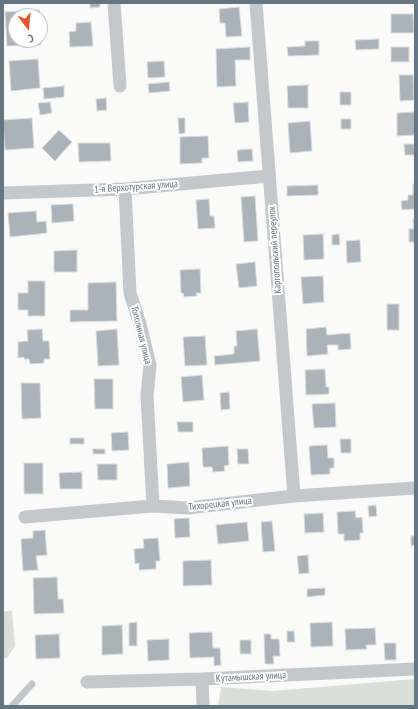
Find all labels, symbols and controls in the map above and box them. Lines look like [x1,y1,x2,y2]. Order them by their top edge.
north arrow [8,8,48,48]
text: С [27,31,35,46]
street label: 1-я Верхотурская улица [94,178,178,196]
street label: Каргопольский переулок [266,206,284,294]
street label: Тополиная улица [128,305,154,365]
street label: Тихорецкая улица [188,495,252,513]
street label: Кутамышская улица [216,669,286,685]

